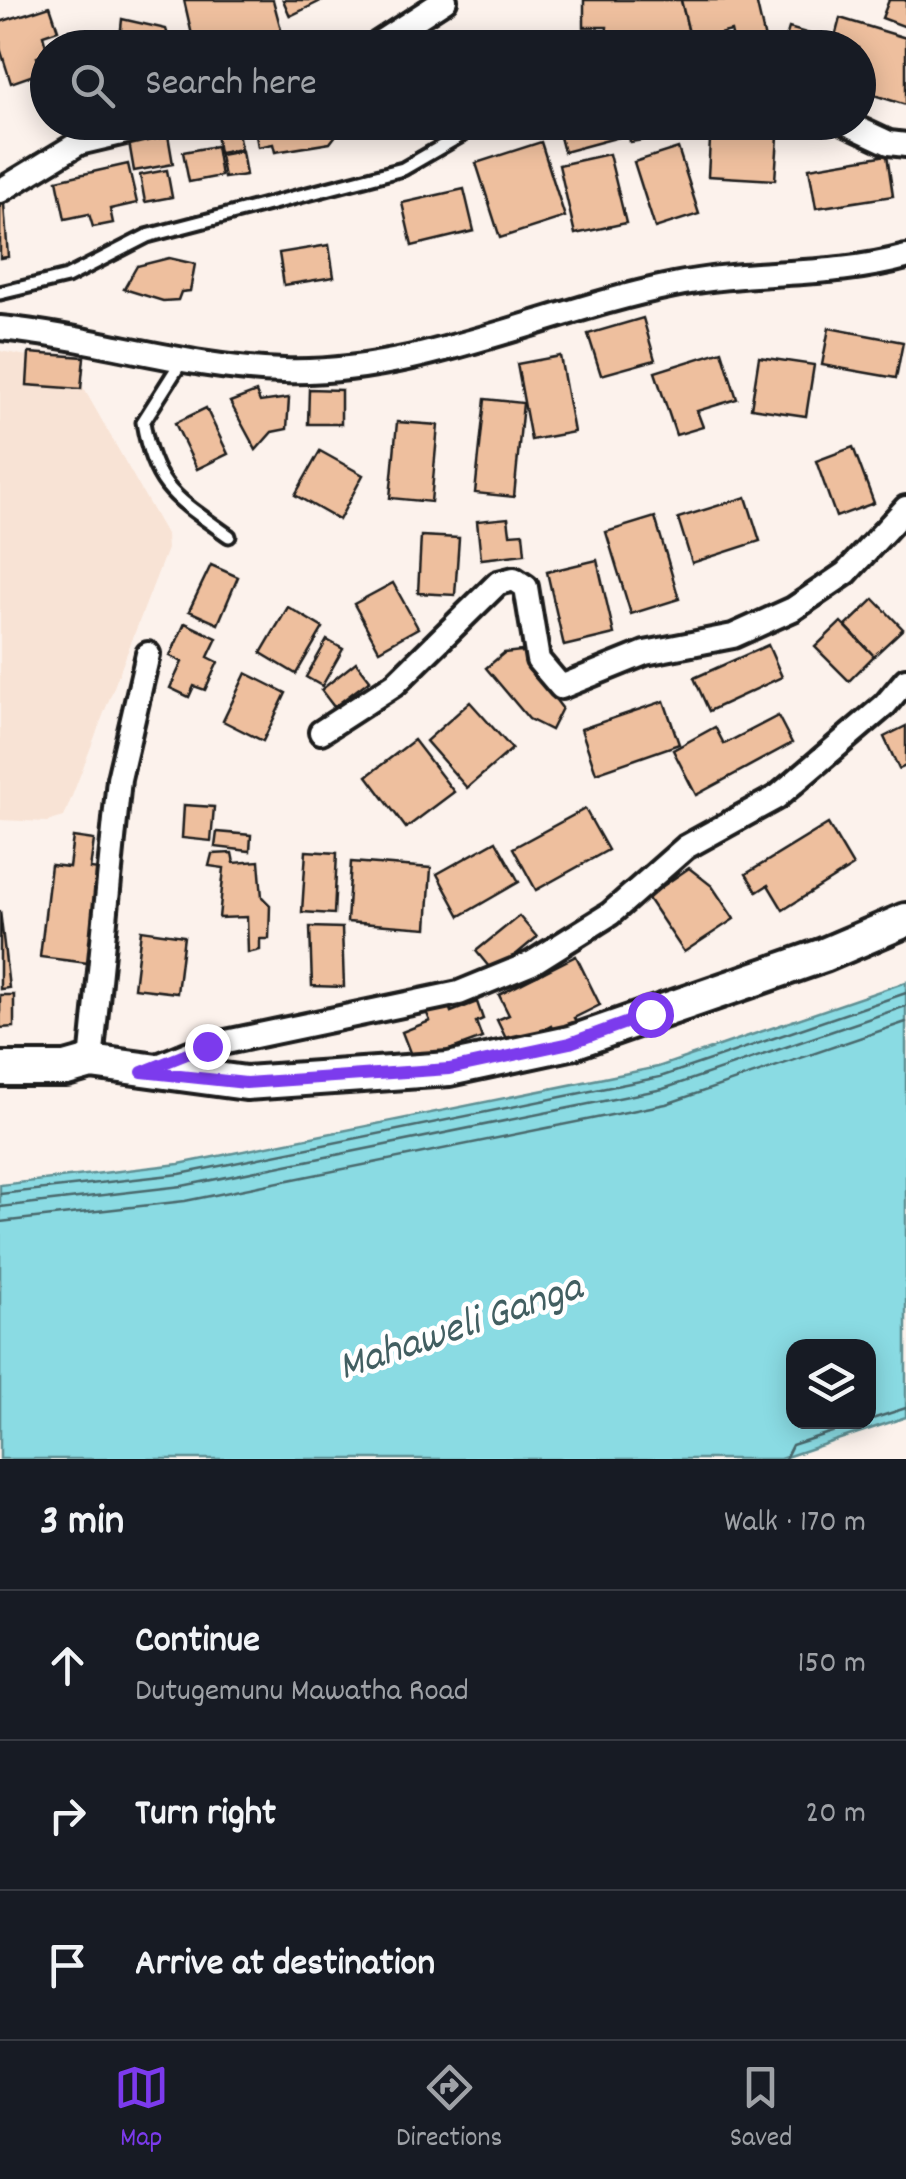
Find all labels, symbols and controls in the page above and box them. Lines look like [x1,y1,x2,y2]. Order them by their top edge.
search box [30,30,876,140]
icon: search [65,58,120,113]
text: Search here [145,58,317,113]
route start [628,992,674,1038]
route end [185,1024,231,1070]
water label: Mahaweli Ganga [331,1259,593,1400]
map controls [786,1339,876,1429]
button: layers [786,1339,876,1429]
text: 3 min [40,1494,124,1554]
text: Walk · 170 m [724,1501,866,1547]
text: Continue [135,1615,260,1670]
icon: ahead [40,1638,95,1693]
text: 150 m [797,1642,866,1688]
text: Dutugemunu Mawatha Road [135,1670,469,1716]
icon: right [40,1788,95,1843]
text: Turn right [135,1788,276,1843]
text: 20 m [805,1792,866,1838]
icon: arrive [40,1938,95,1993]
text: Arrive at destination [135,1938,435,1993]
tab: Map [114,2060,169,2160]
tab: Directions [396,2060,502,2160]
tab: Saved [730,2060,792,2160]

